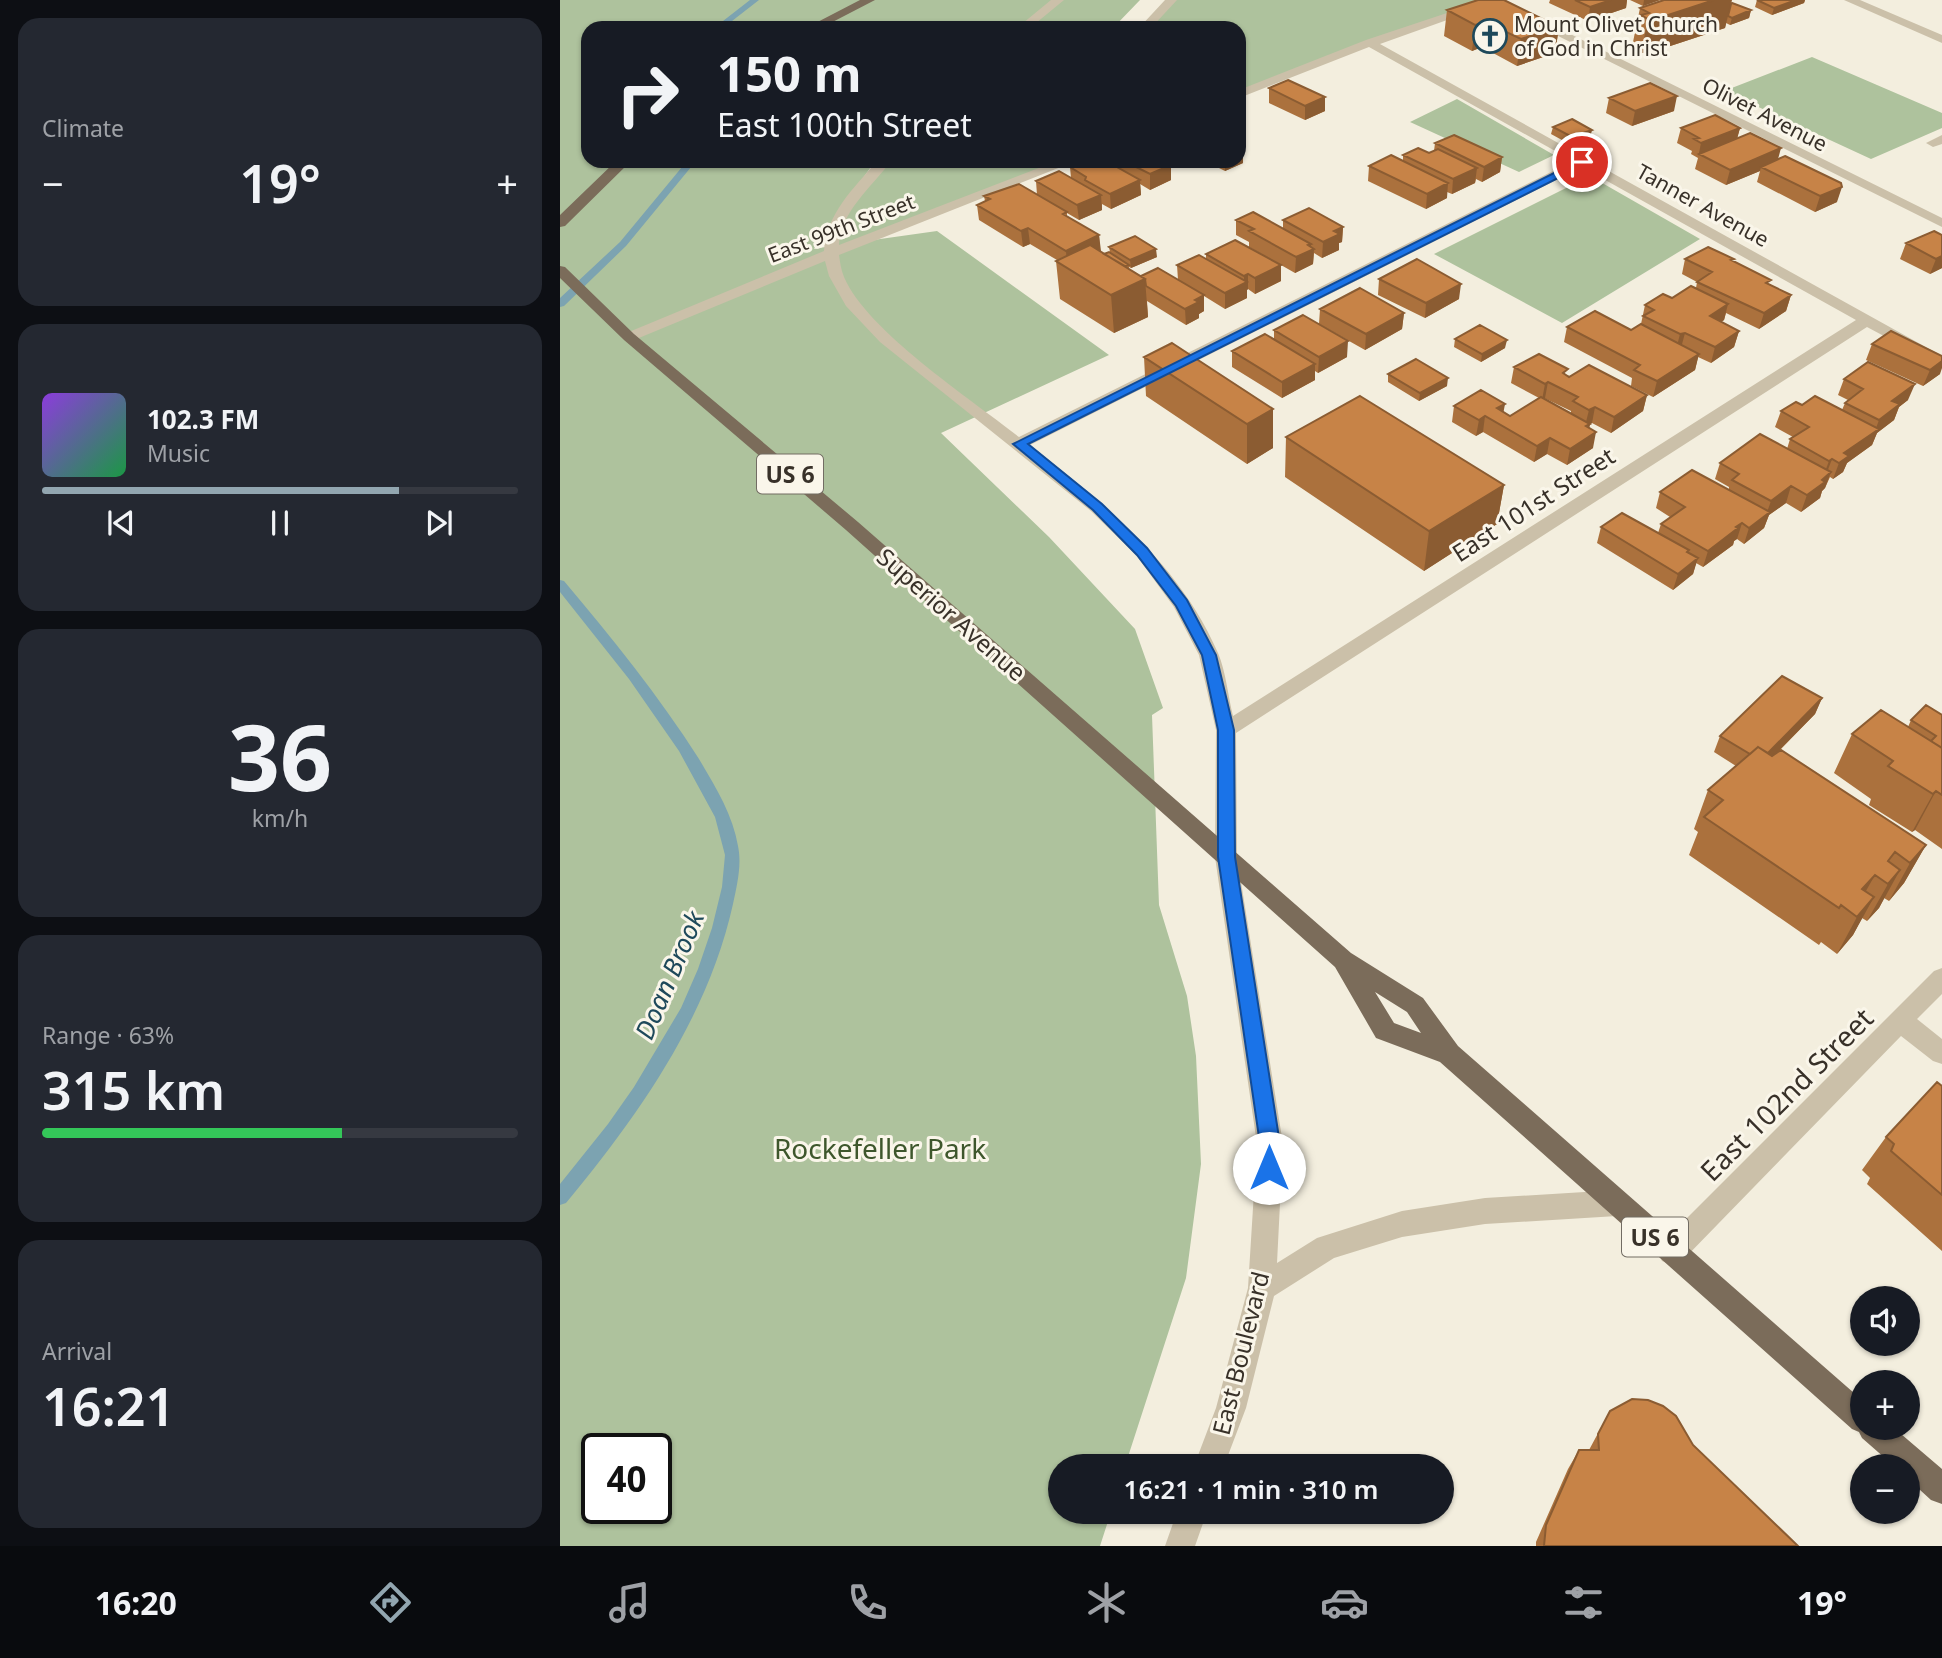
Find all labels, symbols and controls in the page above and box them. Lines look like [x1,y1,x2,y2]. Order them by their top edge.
place label: Mount Olivet Church of God in Christ [1514,10,1718,62]
church icon: Mount Olivet Church of God in Christ [1471,17,1509,55]
text: 150 m [717,40,862,106]
icon: right [602,49,693,140]
street label: Olivet Avenue [1698,71,1832,157]
text: East 100th Street [717,103,972,146]
text: Climate [42,112,124,144]
pin [1552,132,1612,192]
icon: arrive [1563,143,1601,181]
text: 19° [239,147,321,218]
text: − [42,157,64,209]
text: + [496,157,518,209]
street label: Tanner Avenue [1632,157,1774,253]
street label: East 99th Street [764,187,919,269]
text: 102.3 FM [147,401,259,437]
text: Music [147,437,210,469]
street label: East 101st Street [1445,439,1621,569]
road number: US 6 [757,454,823,494]
icon: previous [102,504,140,542]
icon: pause [261,504,299,542]
icon: next [420,504,458,542]
street label: Superior Avenue [870,540,1034,688]
text: 36 [228,694,332,818]
text: km/h [252,802,308,834]
water label: Doan Brook [626,904,713,1045]
street label: East 102nd Street [1691,999,1881,1189]
text: Range · 63% [42,1019,174,1051]
text: 315 km [42,1054,225,1125]
park label: Rockefeller Park [774,1129,986,1167]
position arrow [1232,1131,1306,1205]
road number: US 6 [1622,1218,1688,1256]
street label: East Boulevard [1204,1268,1276,1438]
map controls [1850,1286,1920,1524]
button: sound [1850,1286,1920,1356]
text: Arrival [42,1335,112,1367]
text: 16:21 [42,1370,175,1441]
button: + [1850,1370,1920,1440]
speed limit sign: 40 [581,1433,672,1524]
button: − [1850,1454,1920,1524]
text: 16:21 · 1 min · 310 m [1124,1471,1378,1507]
icon: directions [366,1578,415,1627]
icon: music [605,1578,654,1627]
icon: phone [843,1578,892,1627]
icon: climate [1082,1578,1131,1627]
icon: car [1320,1578,1369,1627]
icon: filters [1559,1578,1608,1627]
text: 16:20 [95,1581,177,1624]
text: 19° [1797,1581,1847,1624]

